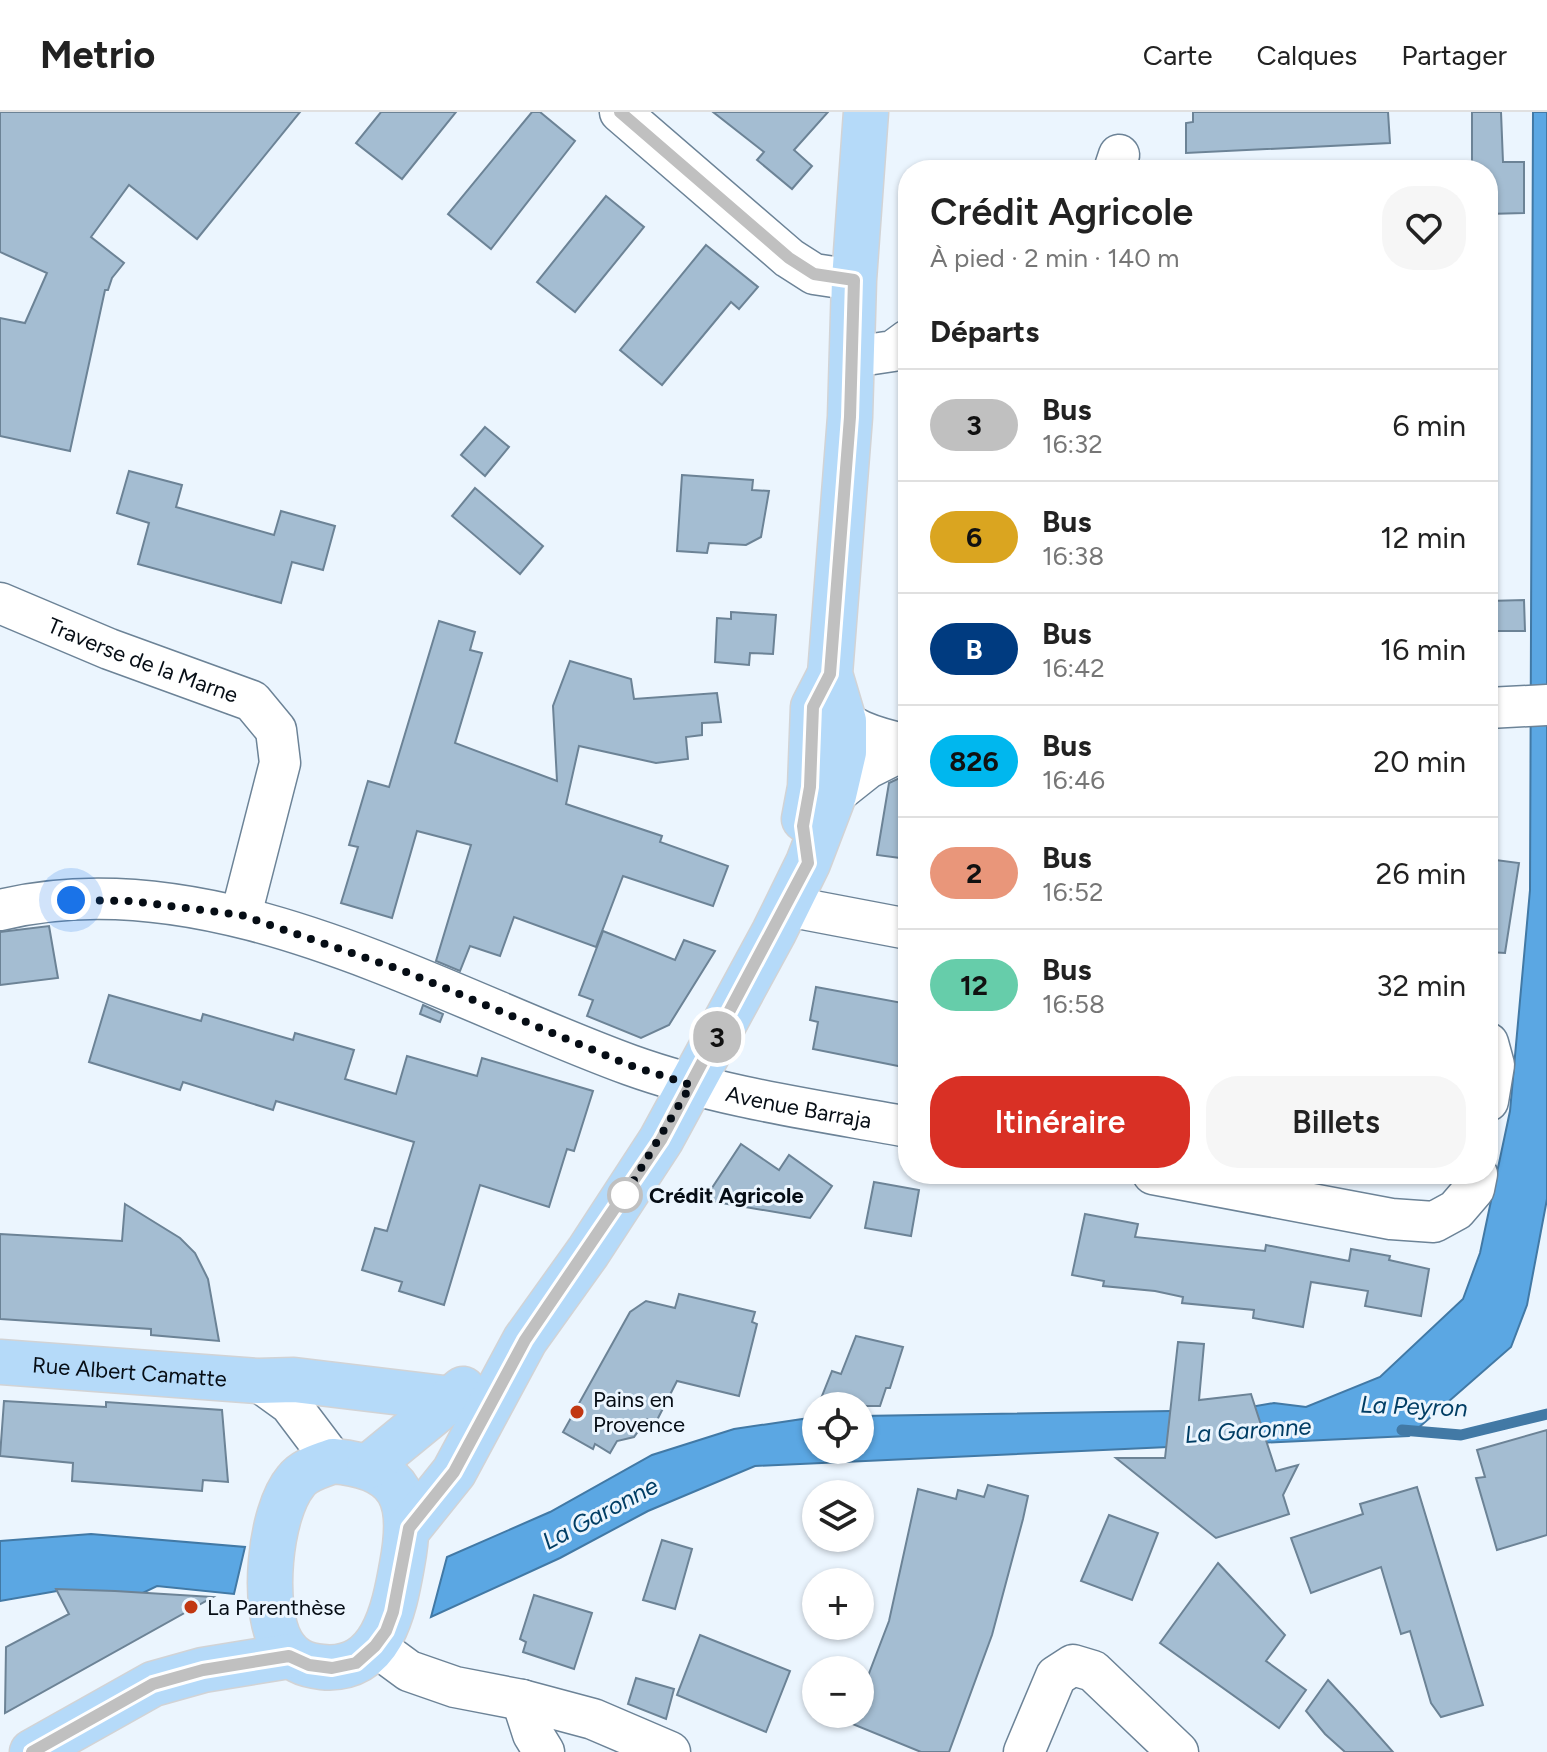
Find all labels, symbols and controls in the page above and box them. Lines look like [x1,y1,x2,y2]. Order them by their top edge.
text: Metrio [40,32,155,78]
text: Carte [1143,38,1213,72]
text: Calques [1257,38,1357,72]
text: Partager [1401,38,1507,72]
button: heart [1382,186,1466,270]
text: Crédit Agricole [930,189,1193,235]
text: À pied · 2 min · 140 m [930,242,1179,274]
text: Départs [930,313,1039,350]
text: Bus [1042,391,1091,428]
text: 6 min [1392,407,1466,444]
text: 3 [966,408,982,442]
text: 16:32 [1042,428,1103,460]
text: Bus [1042,503,1091,540]
text: 12 min [1380,519,1466,556]
text: 6 [966,520,982,554]
text: 16:38 [1042,540,1104,572]
street label: Traverse de la Marne [44,611,242,708]
text: Bus [1042,615,1091,652]
text: 16 min [1380,631,1466,668]
text: B [965,632,983,666]
text: 16:42 [1042,652,1105,684]
text: Bus [1042,727,1091,764]
text: 20 min [1373,743,1466,780]
text: 826 [949,744,999,778]
text: 16:46 [1042,764,1105,796]
text: Bus [1042,839,1091,876]
text: 26 min [1376,855,1466,892]
text: 2 [966,856,982,890]
text: 16:52 [1042,876,1104,908]
your location [51,880,91,920]
text: Bus [1042,951,1091,988]
text: 32 min [1376,967,1466,1004]
text: 12 [960,968,988,1002]
text: 16:58 [1042,988,1105,1020]
line badge: 3 [691,1011,743,1063]
text: 3 [709,1020,725,1054]
button: Itinéraire [930,1076,1190,1168]
button: Billets [1206,1076,1466,1168]
street label: Avenue Barraja [723,1080,874,1134]
marker: Crédit Agricole [608,1178,642,1212]
place label: Crédit Agricole [649,1182,804,1209]
street label: Rue Albert Camatte [31,1351,228,1392]
place label: Pains en Provence [593,1386,685,1438]
water label: La Peyron [1360,1390,1468,1422]
map controls [802,1392,874,1728]
button: locate [802,1392,874,1464]
marker: Pains en Provence [568,1403,586,1421]
water label: La Garonne [1184,1411,1312,1449]
water label: La Garonne [537,1470,663,1556]
button: layers [802,1480,874,1552]
button: + [802,1568,874,1640]
place label: La Parenthèse [207,1594,345,1621]
marker: La Parenthèse [182,1598,200,1616]
button: − [802,1656,874,1728]

